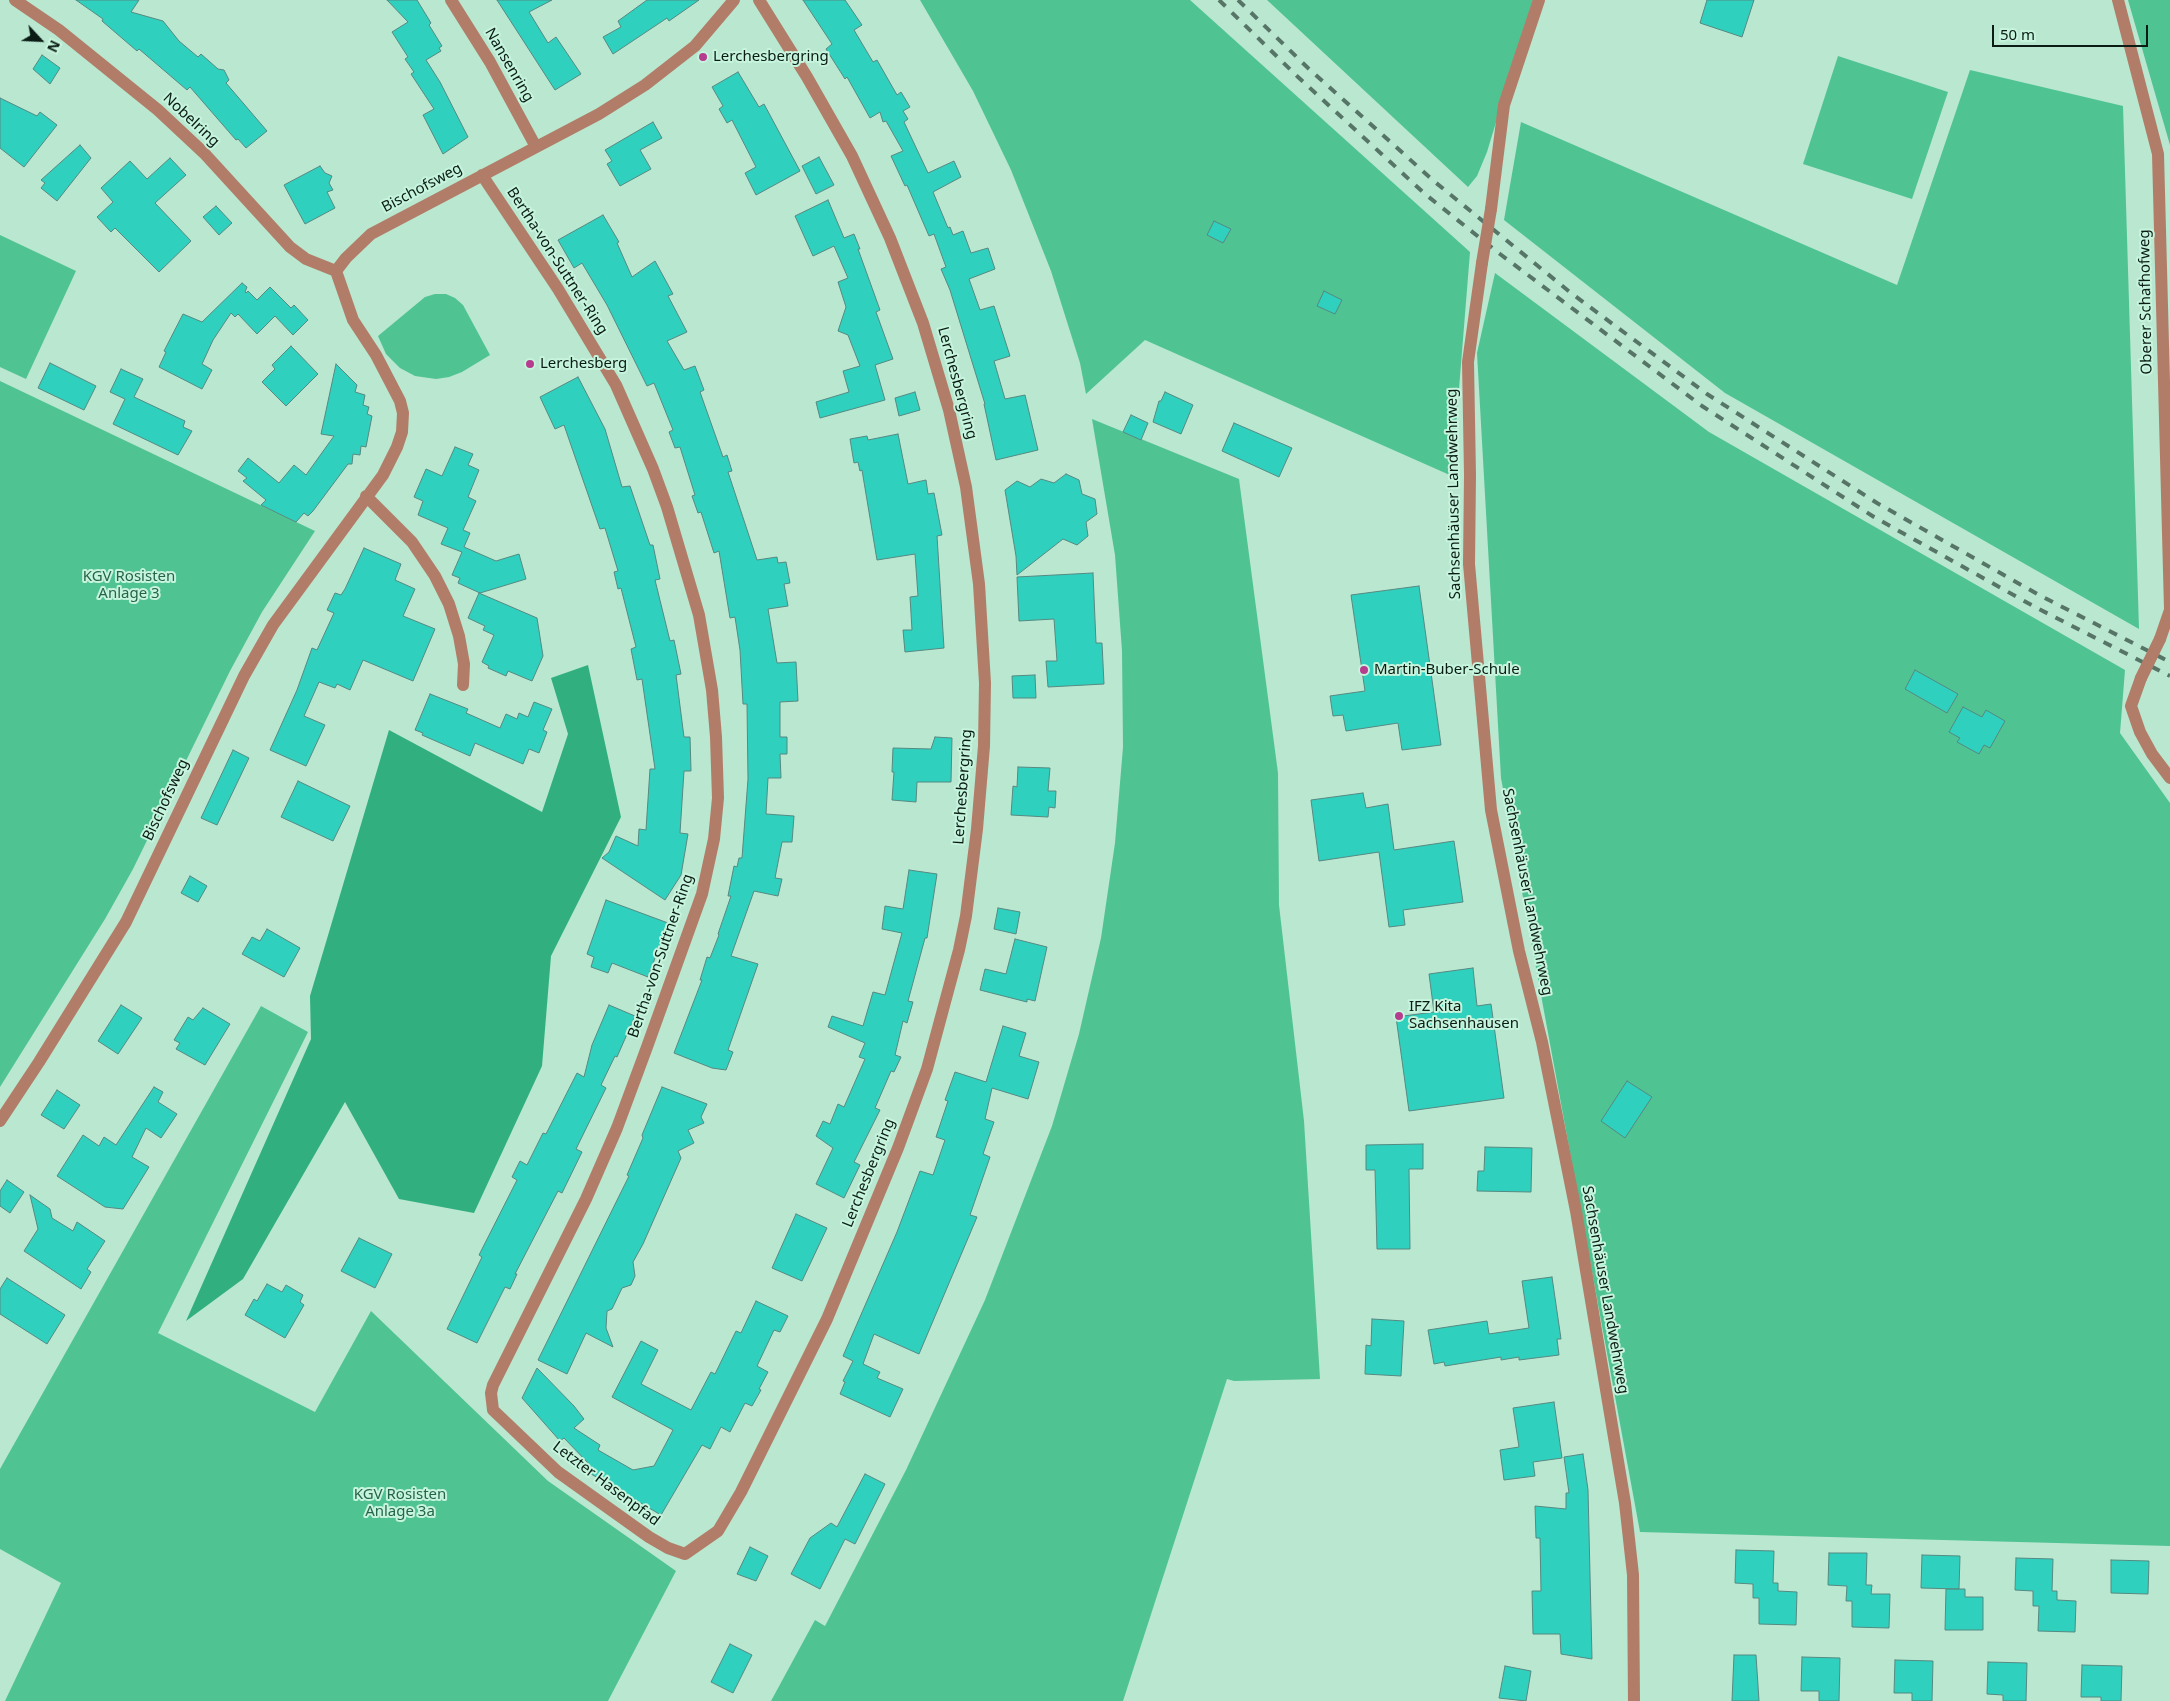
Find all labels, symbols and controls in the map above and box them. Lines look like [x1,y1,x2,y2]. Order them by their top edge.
north arrow [15,15,65,65]
scale bar [1995,15,2151,47]
text: 50 m [2000,24,2035,44]
street label: Nansenring [481,25,537,105]
text: N [43,37,65,56]
place label: Lerchesbergring [713,48,829,66]
marker: Lerchesbergring [697,51,709,63]
street label: Nobelring [159,89,223,151]
street label: Bischofsweg [379,159,465,217]
street label: Bertha-von-Suttner-Ring [503,184,611,338]
street label: Oberer Schafhofweg [2136,229,2156,375]
street label: Lerchesbergring [933,325,981,441]
place label: Lerchesberg [540,355,627,373]
marker: Lerchesberg [524,358,536,370]
street label: Sachsenhäuser Landwehrweg [1443,389,1465,599]
park label: KGV Rosisten Anlage 3 [83,568,175,603]
place label: Martin-Buber-Schule [1374,661,1520,679]
marker: Martin-Buber-Schule [1358,664,1370,676]
street label: Lerchesbergring [950,729,976,845]
street label: Bischofsweg [139,756,193,844]
street label: Sachsenhäuser Landwehrweg [1498,787,1556,997]
street label: Bertha-von-Suttner-Ring [625,872,697,1040]
place label: IFZ Kita Sachsenhausen [1409,998,1519,1033]
marker: IFZ Kita Sachsenhausen [1393,1010,1405,1022]
street label: Lerchesbergring [839,1116,899,1230]
street label: Sachsenhäuser Landwehrweg [1578,1185,1632,1395]
street label: Letzter Hasenpfad [549,1438,663,1530]
park label: KGV Rosisten Anlage 3a [354,1486,446,1521]

